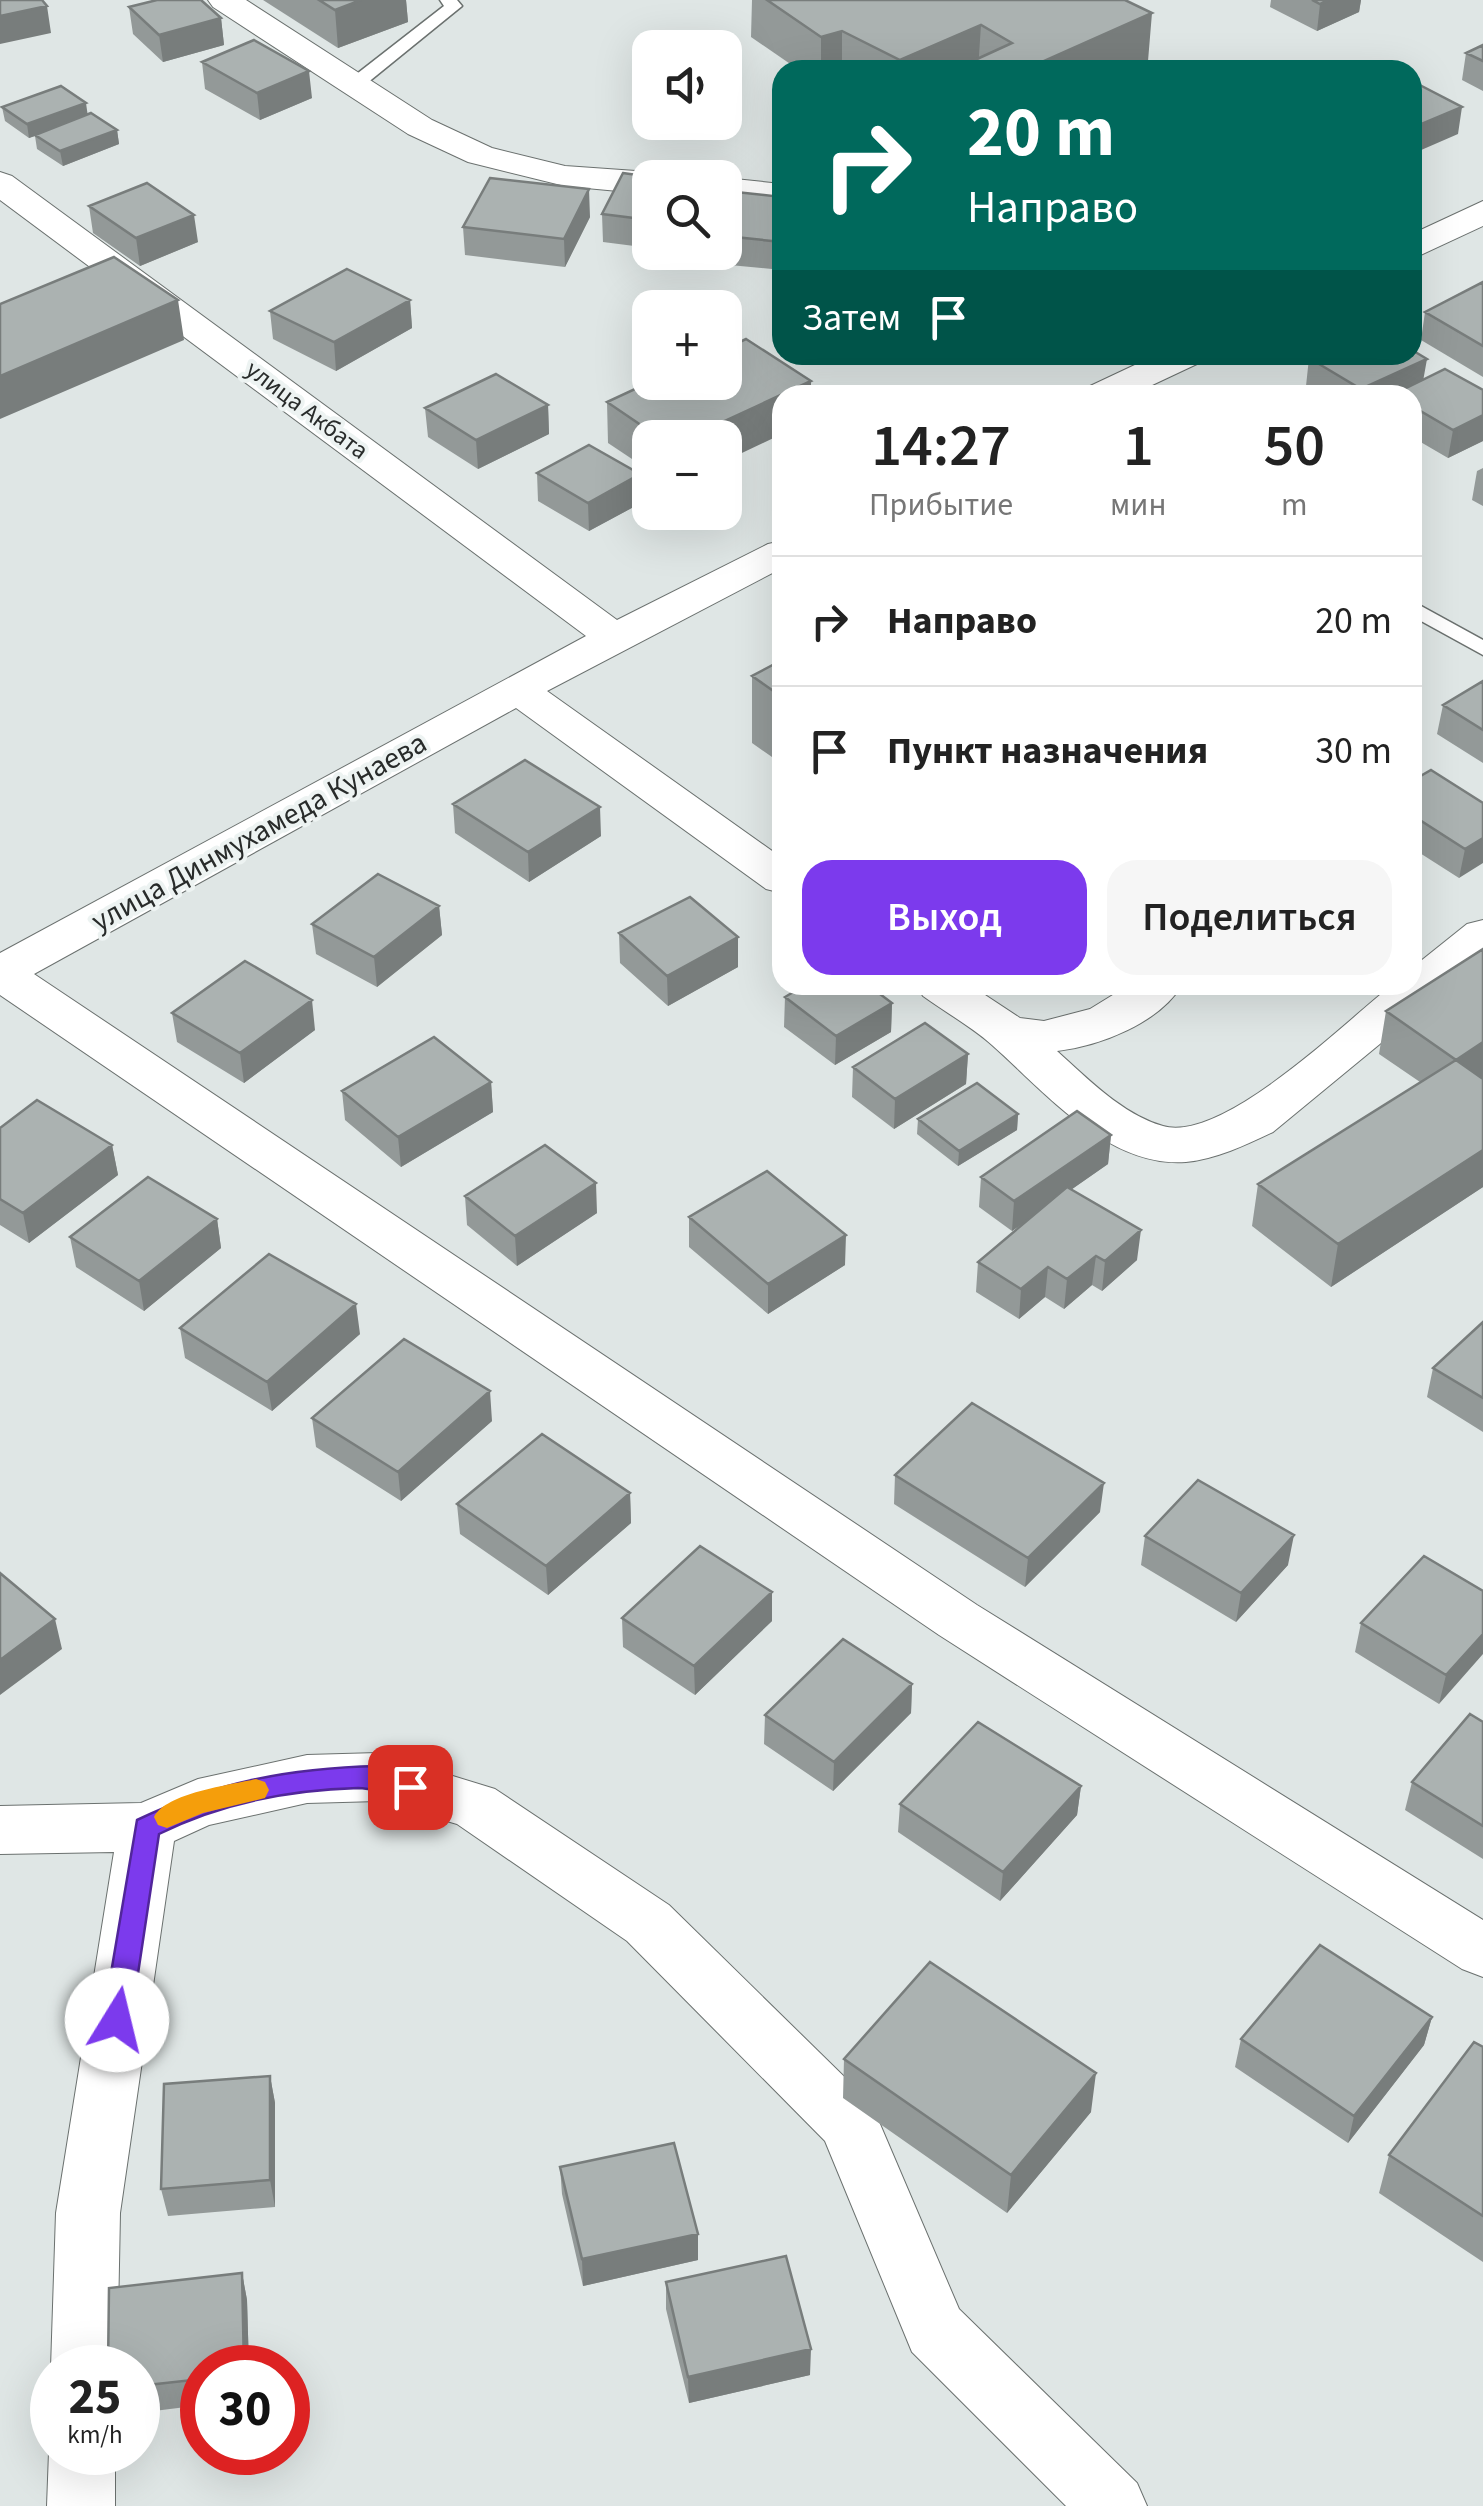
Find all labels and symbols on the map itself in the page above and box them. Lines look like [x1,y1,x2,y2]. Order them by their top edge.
street label: улица Акбата [238,352,376,468]
street label: улица Динмухамеда Кунаева [83,722,435,942]
pin [368,1745,453,1830]
position arrow [65,1968,169,2072]
speed limit sign: 30 [180,2345,310,2475]

